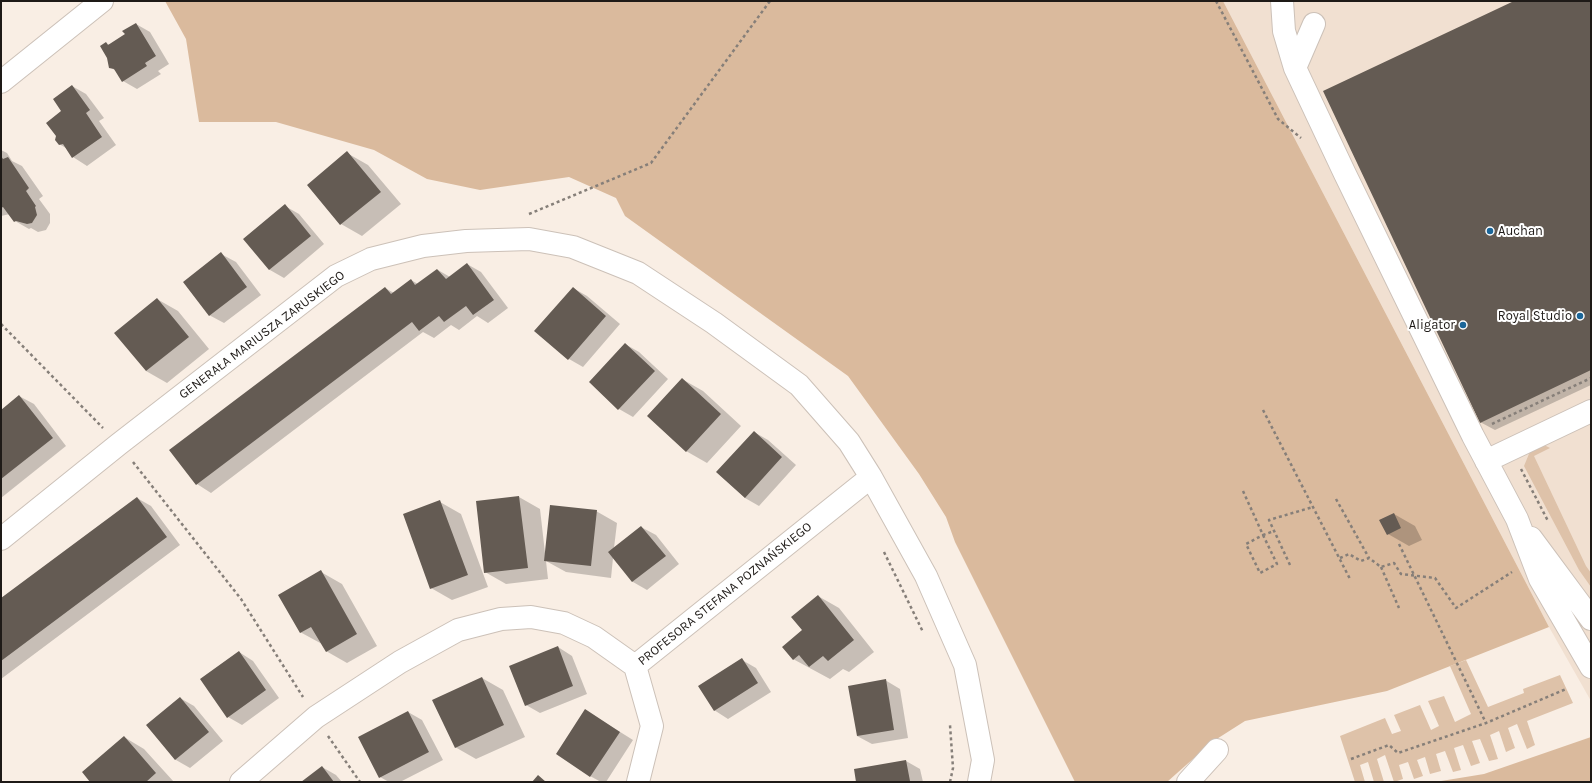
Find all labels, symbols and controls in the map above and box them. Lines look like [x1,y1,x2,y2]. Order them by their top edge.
place label: Auchan [1498,223,1543,239]
marker: Auchan [1485,226,1495,236]
street label: GENERAŁA MARIUSZA ZARUSKIEGO [176,267,348,403]
place label: Royal Studio [1498,308,1572,324]
marker: Royal Studio [1575,311,1585,321]
place label: Aligator [1409,317,1455,333]
marker: Aligator [1458,320,1468,330]
street label: PROFESORA STEFANA POZNAŃSKIEGO [635,519,815,669]

